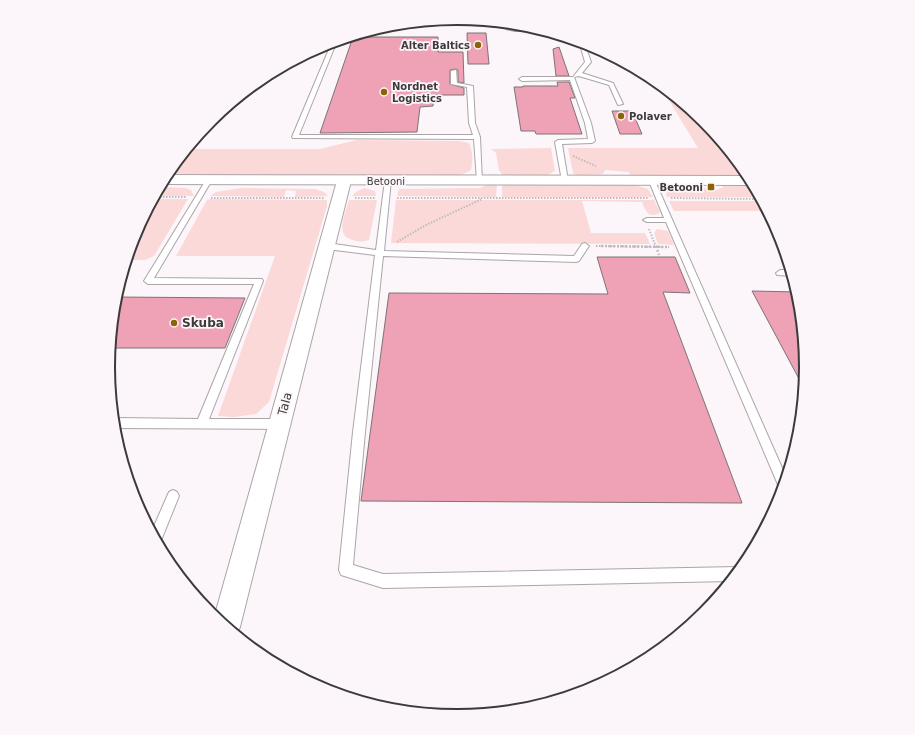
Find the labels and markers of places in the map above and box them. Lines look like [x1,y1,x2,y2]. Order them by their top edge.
place label: Alter Baltics [401,40,470,51]
marker: Alter Baltics [473,40,483,50]
place label: Nordnet Logistics [392,81,442,104]
marker: Nordnet Logistics [379,87,389,97]
marker: Polaver [616,111,626,121]
place label: Polaver [629,111,672,122]
place label: Betooni [660,182,703,193]
marker: Betooni [706,182,716,192]
place label: Skuba [182,316,224,330]
marker: Skuba [169,318,179,328]

